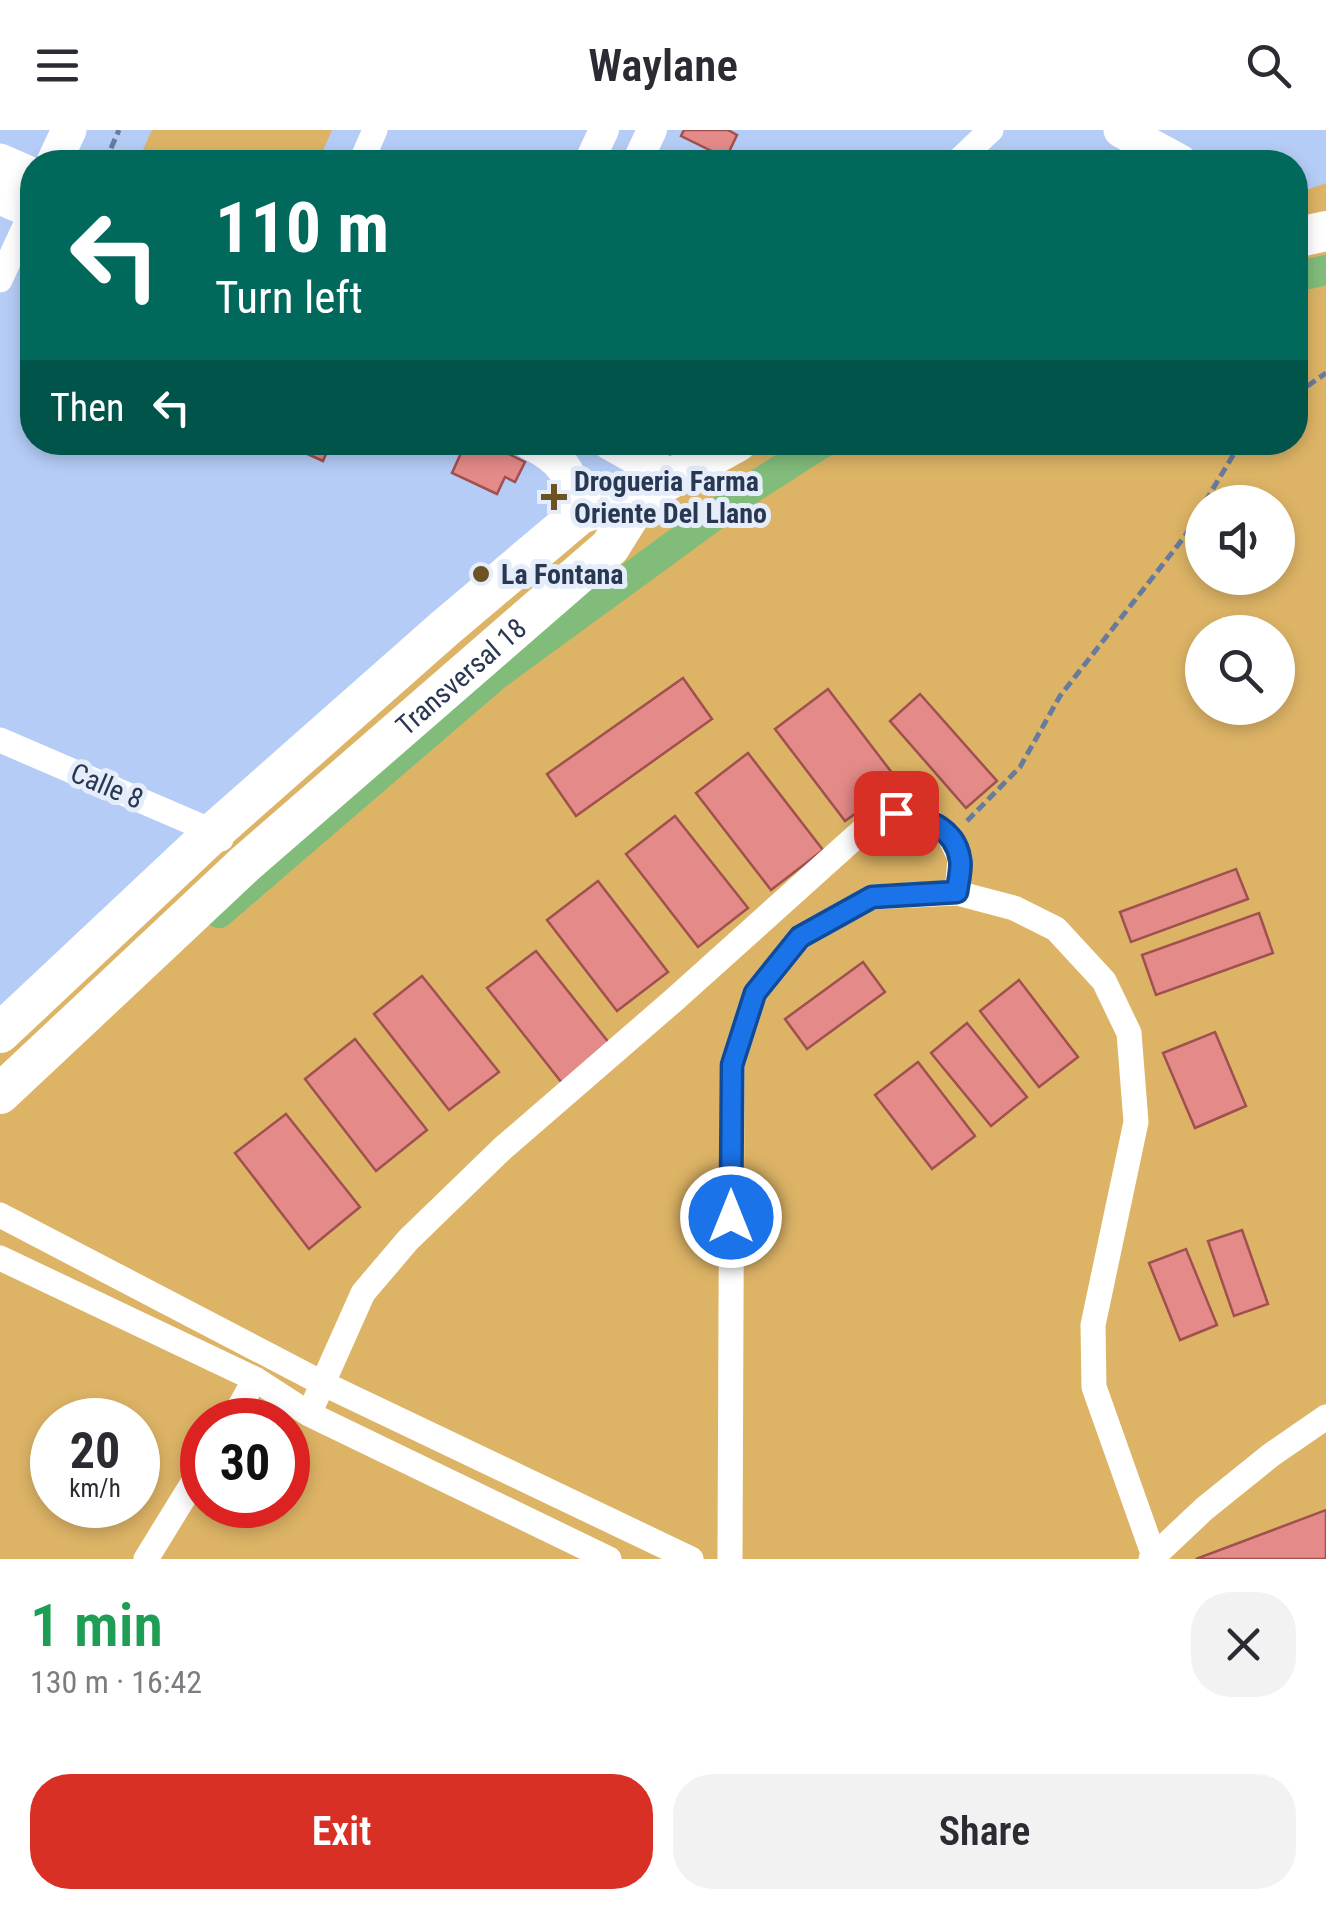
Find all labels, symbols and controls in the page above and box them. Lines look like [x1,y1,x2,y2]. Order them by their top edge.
icon: menu [30,38,85,93]
icon: search [1241,38,1296,93]
text: Waylane [588,39,738,92]
text: 110 m [215,187,389,269]
icon: left [50,190,180,320]
text: Turn left [215,271,363,324]
icon: left [144,380,199,435]
text: Then [50,386,124,430]
place label: Drogueria Farma Oriente Del Llano [574,465,767,530]
map controls [1185,485,1295,725]
button: sound [1185,485,1295,595]
marker: Drogueria Farma Oriente Del Llano [543,486,565,508]
place label: La Fontana [501,558,624,591]
marker: La Fontana [470,563,492,585]
street label: Transversal 18 [389,611,533,742]
button: search [1185,615,1295,725]
street label: Calle 8 [66,756,148,816]
pin [854,771,939,856]
icon: arrive [869,786,924,841]
position arrow [679,1165,783,1269]
speed limit sign: 30 [180,1398,310,1528]
text: 20 [70,1422,120,1480]
text: km/h [69,1474,121,1503]
text: 1 min [30,1590,163,1661]
button: close [1191,1592,1296,1697]
text: 130 m · 16:42 [30,1663,202,1701]
button: Exit [30,1774,653,1889]
button: Share [673,1774,1296,1889]

